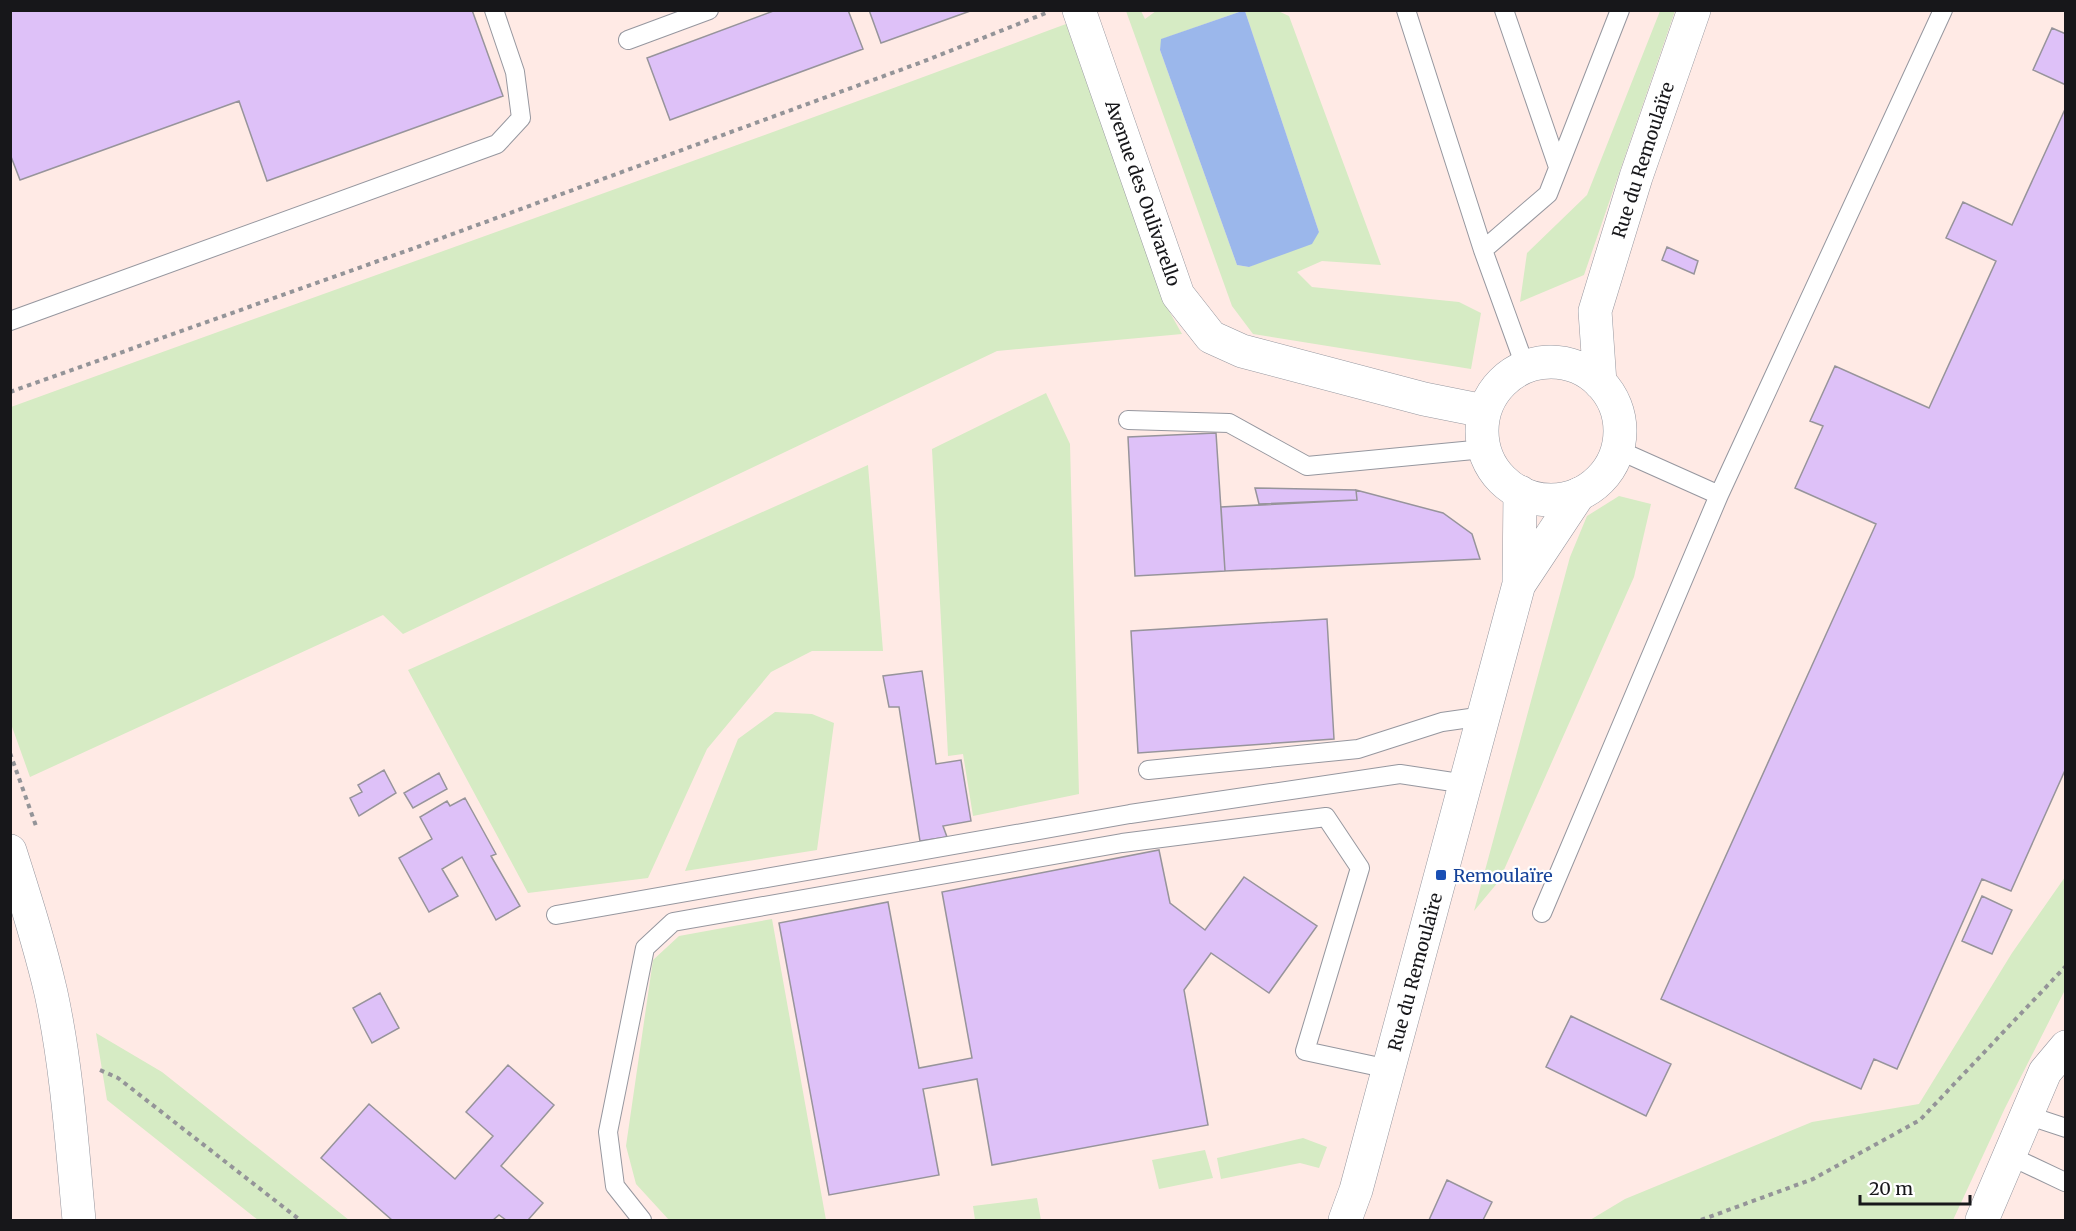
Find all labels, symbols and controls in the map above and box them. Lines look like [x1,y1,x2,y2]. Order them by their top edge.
street label: Rue du Remoulaïre [1607,79,1679,241]
street label: Avenue des Oulivarello [1100,96,1186,289]
place label: Remoulaïre [1453,864,1553,887]
marker: Remoulaïre [1434,868,1448,882]
street label: Rue du Remoulaïre [1383,890,1447,1054]
scale bar [1860,1168,1970,1206]
text: 20 m [1869,1177,1913,1200]

